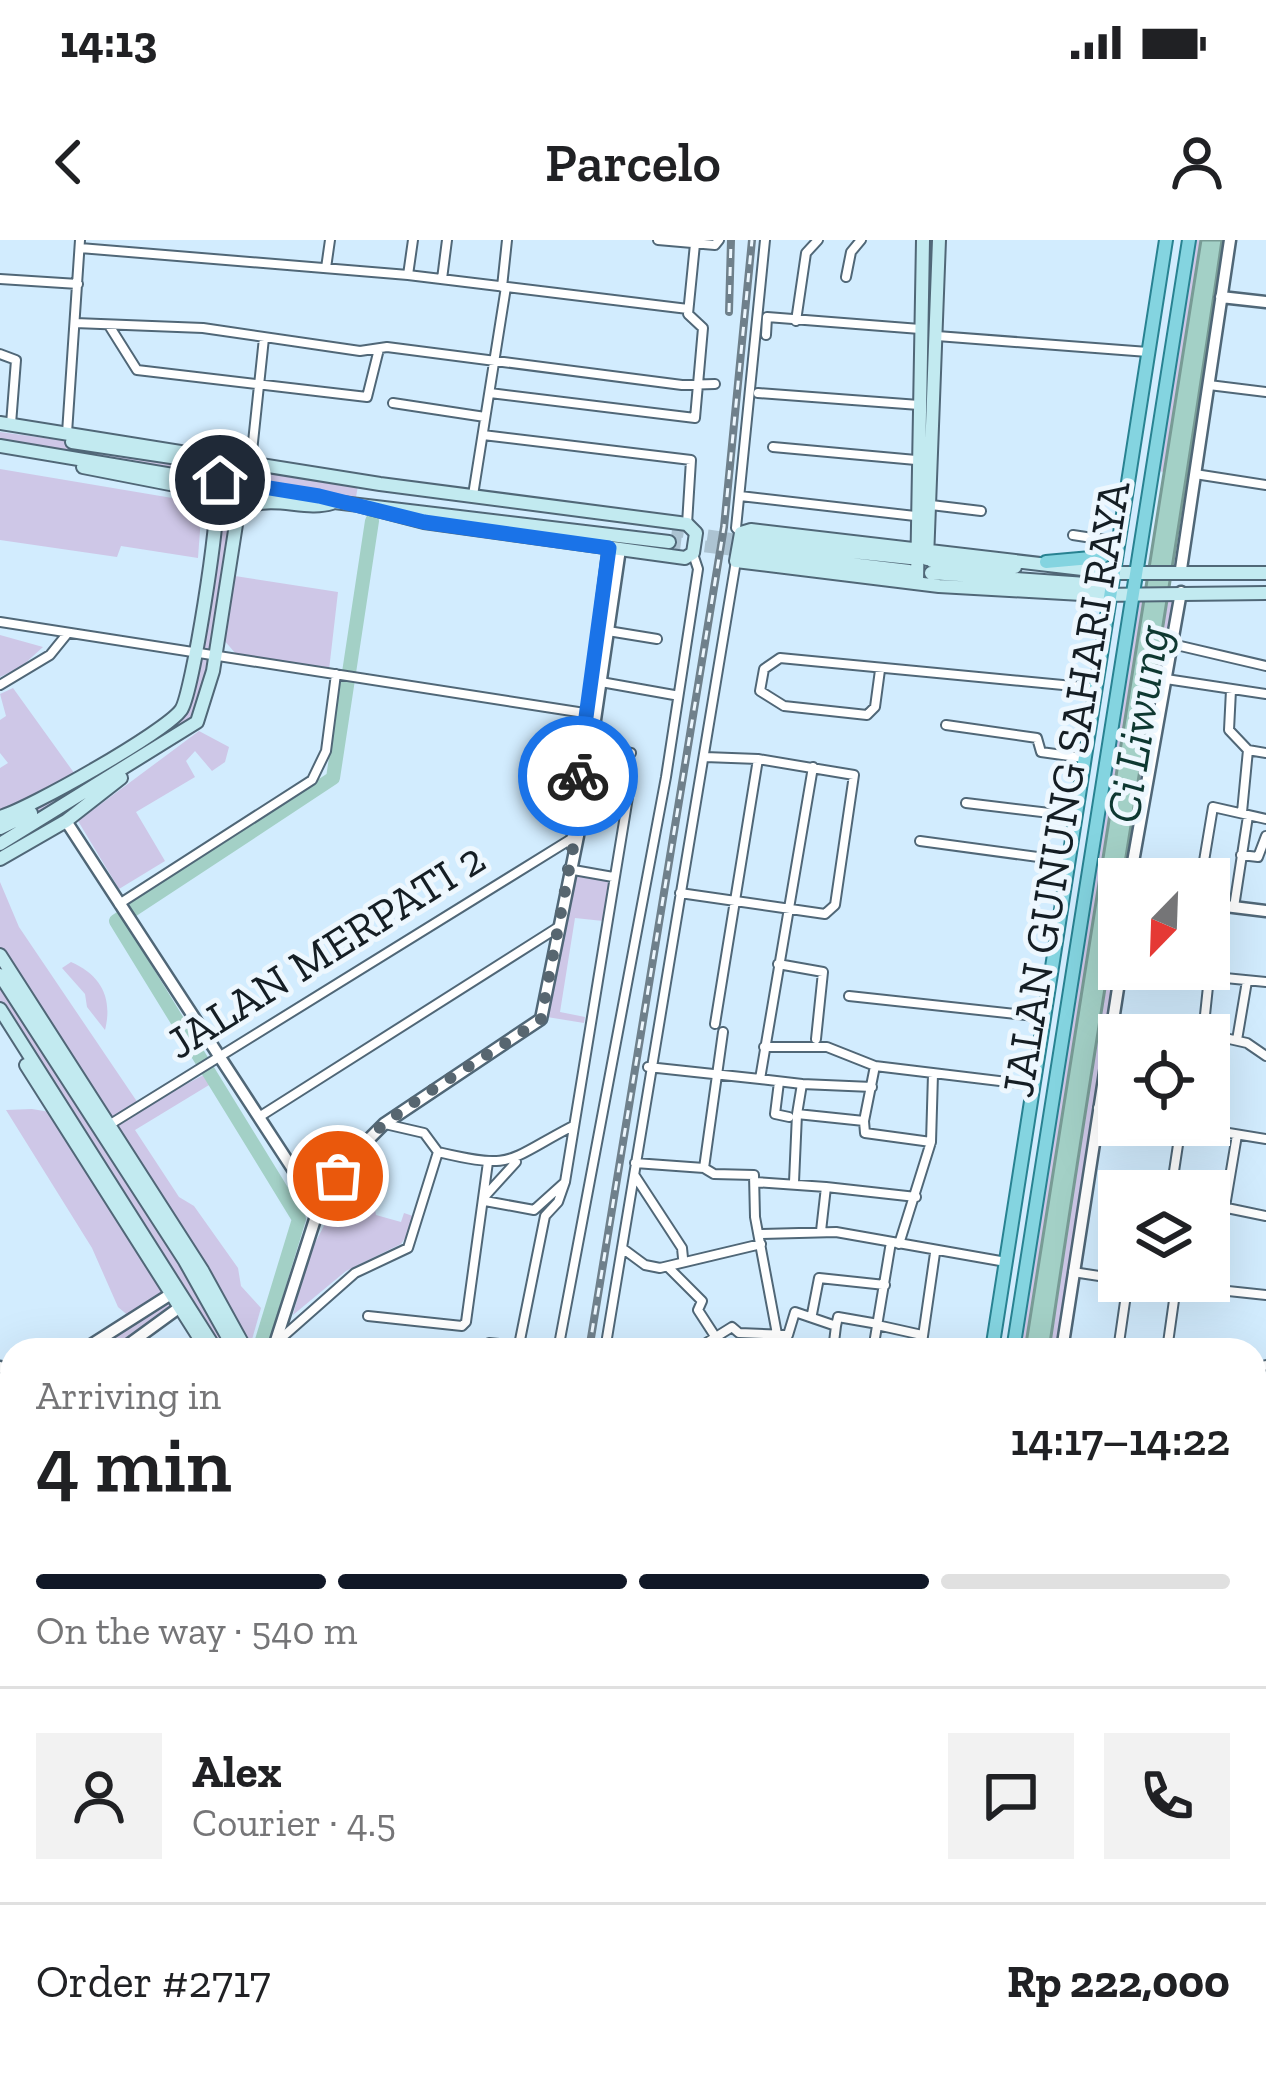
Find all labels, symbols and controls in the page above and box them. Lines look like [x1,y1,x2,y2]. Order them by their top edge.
text: 14:13 [60,15,157,69]
icon: back [36,129,102,195]
icon: person [1164,129,1230,195]
text: Parcelo [545,130,721,195]
pin [169,429,271,531]
icon: home [187,447,253,513]
street label: JALAN GUNUNG SAHARI RAYA [991,476,1142,1101]
water label: Ci Liwung [1094,621,1181,827]
courier [518,716,638,836]
icon: bike [545,743,611,809]
street label: JALAN MERPATI 2 [156,831,495,1071]
north arrow [1098,858,1230,990]
map controls [1098,858,1230,1302]
button: locate [1098,1014,1230,1146]
pin [287,1125,389,1227]
icon: bag [305,1143,371,1209]
button: layers [1098,1170,1230,1302]
text: Arriving in [36,1372,221,1419]
text: 14:17–14:22 [1010,1413,1230,1467]
text: 4 min [36,1417,232,1511]
text: On the way · 540 m [36,1607,357,1654]
button: person [36,1733,162,1859]
button: chat [948,1733,1074,1859]
button: phone [1104,1733,1230,1859]
text: Alex [192,1745,282,1799]
text: Courier · 4.5 [192,1799,396,1846]
text: Order #2717 [36,1955,271,2009]
text: Rp 222,000 [1007,1955,1230,2009]

